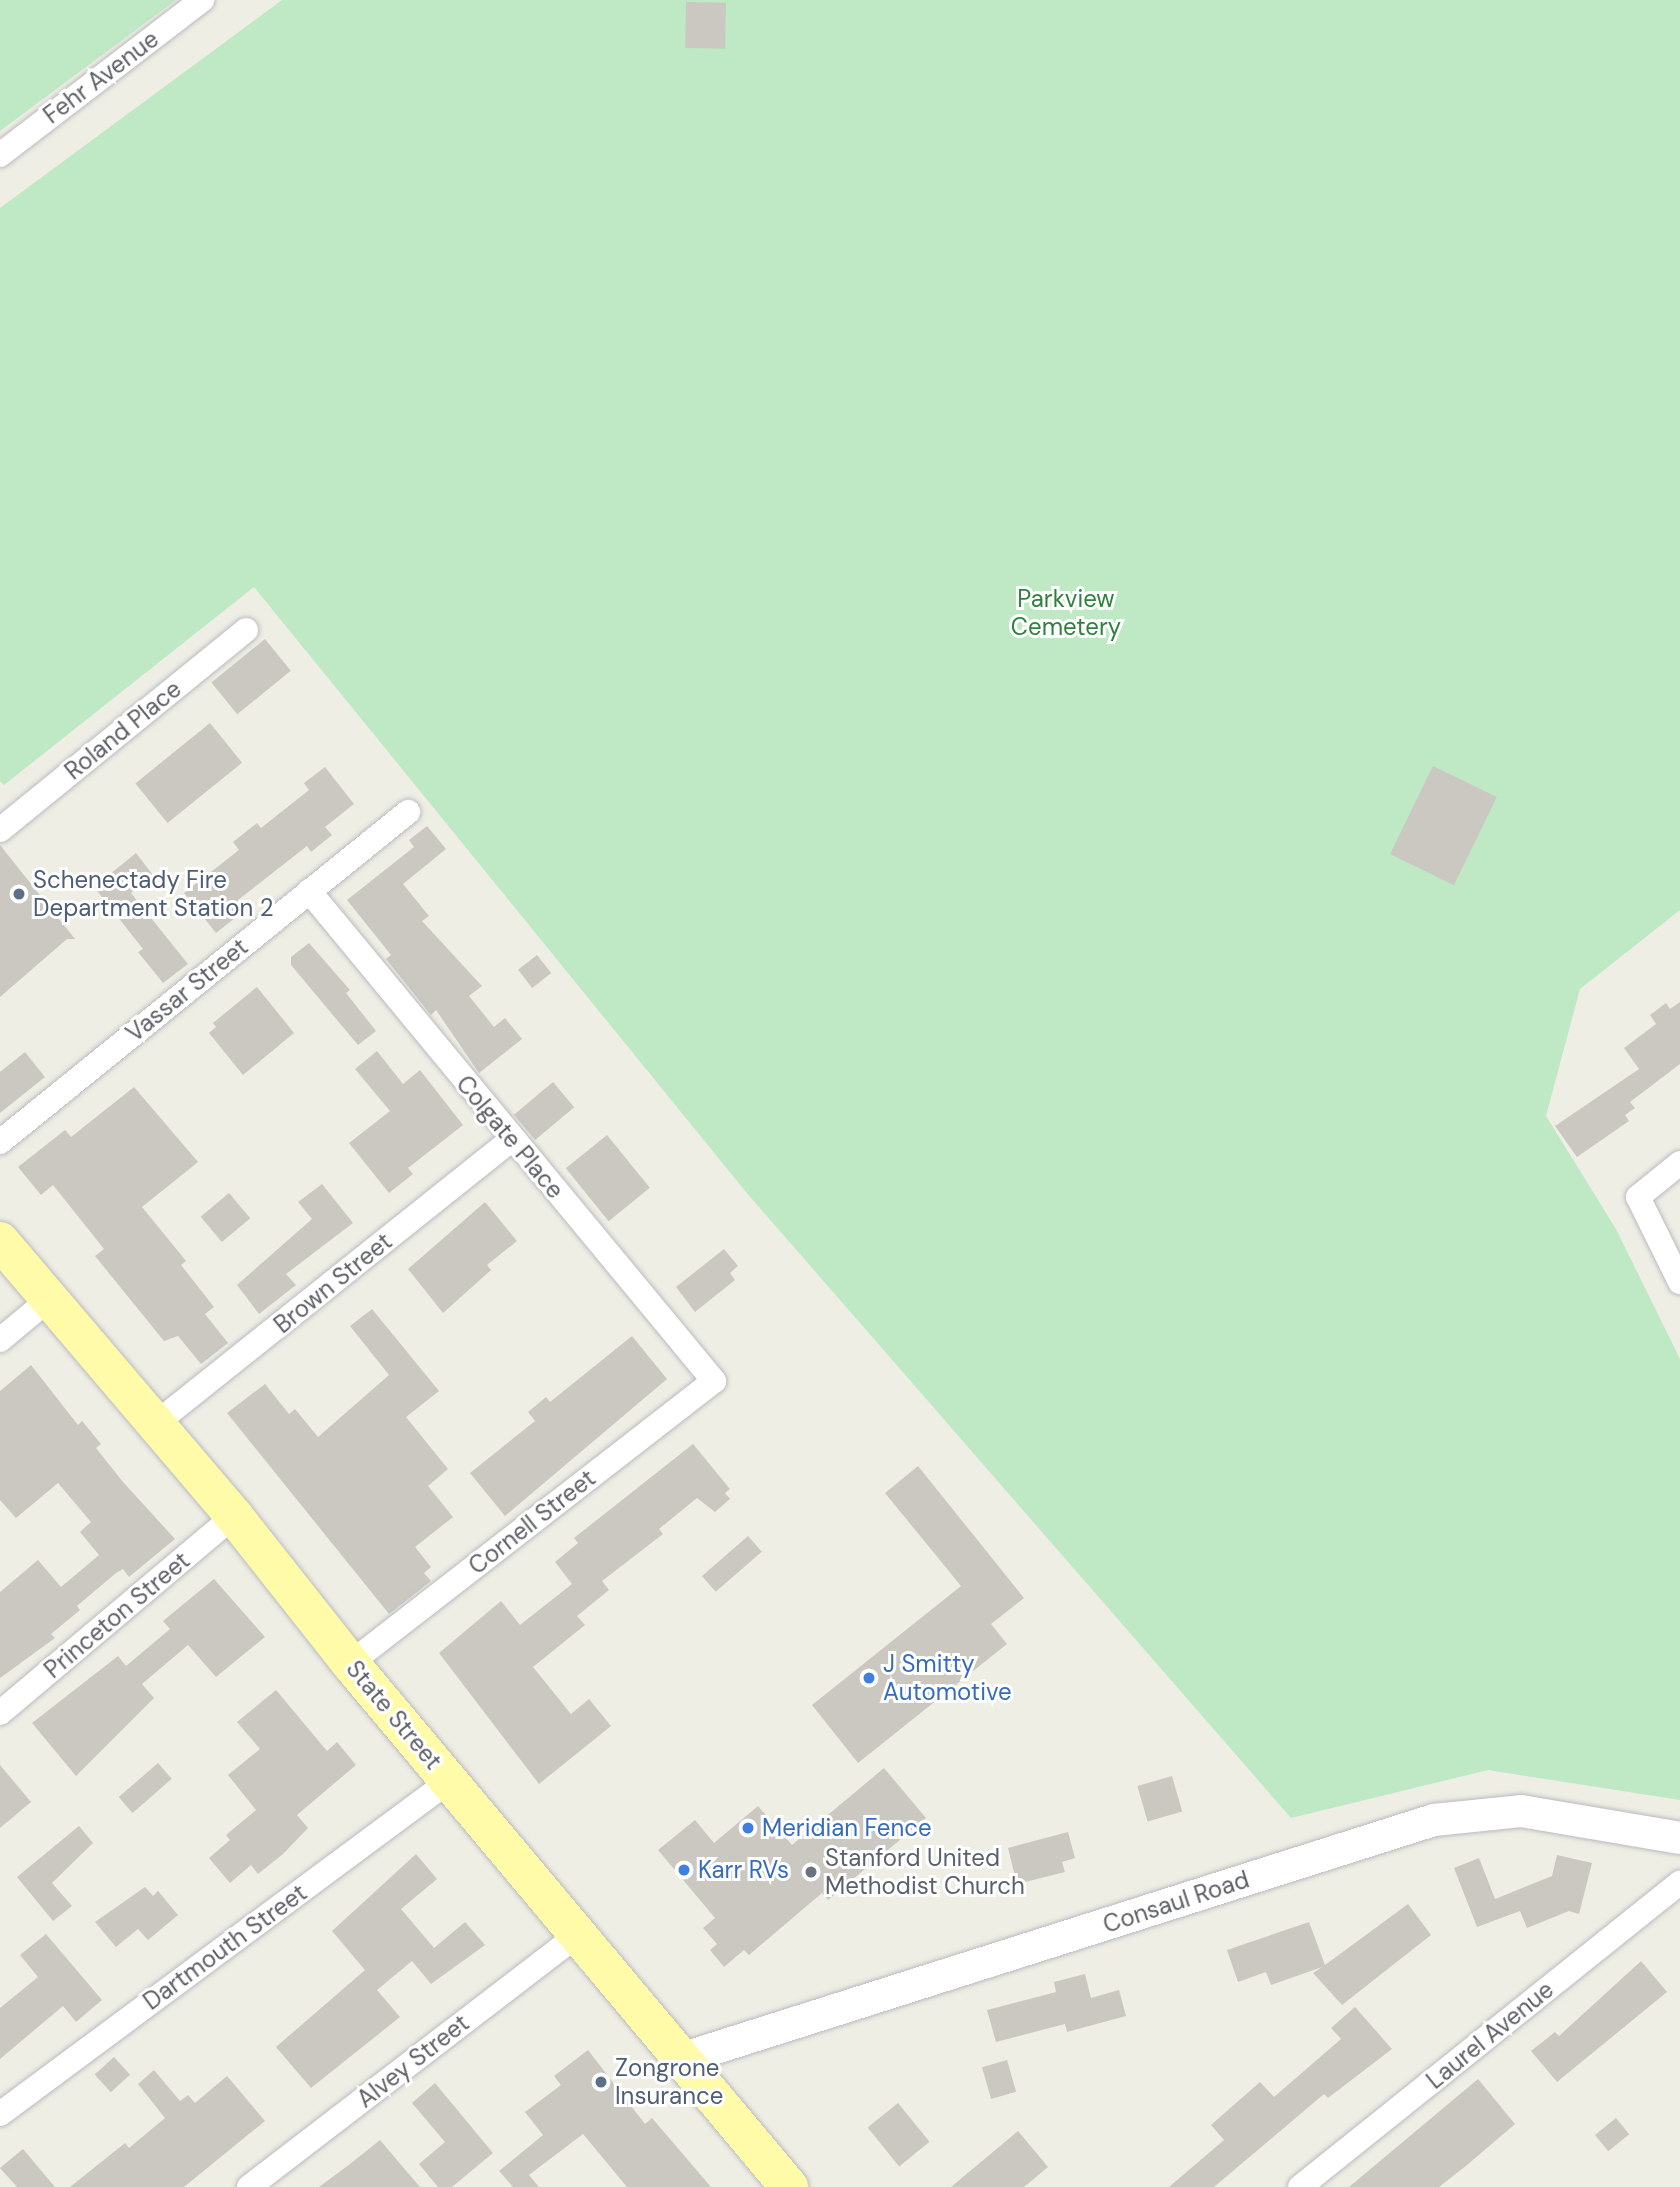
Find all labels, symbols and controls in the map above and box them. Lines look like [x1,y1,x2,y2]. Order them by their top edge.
street label: Fehr Avenue [38,24,164,130]
park label: Parkview Cemetery [1011,585,1121,641]
street label: Roland Place [59,674,187,786]
place label: Schenectady Fire Department Station 2 [33,866,274,922]
marker: Schenectady Fire Department Station 2 [11,886,27,902]
street label: Vassar Street [120,932,254,1048]
street label: Colgate Place [450,1070,570,1204]
street label: Brown Street [268,1227,398,1339]
street label: Cornell Street [463,1464,601,1580]
street label: Princeton Street [39,1546,195,1684]
place label: J Smitty Automotive [883,1650,1012,1706]
street label: State Street [340,1655,448,1775]
marker: J Smitty Automotive [861,1670,877,1686]
place label: Meridian Fence [762,1814,932,1842]
marker: Meridian Fence [740,1820,756,1836]
place label: Stanford United Methodist Church [825,1844,1025,1900]
place label: Karr RVs [698,1856,789,1884]
marker: Karr RVs [676,1862,692,1878]
marker: Stanford United Methodist Church [803,1864,819,1880]
street label: Consaul Road [1099,1865,1253,1939]
street label: Dartmouth Street [138,1878,312,2016]
street label: Laurel Avenue [1421,1975,1559,2095]
street label: Alvey Street [351,2008,475,2114]
place label: Zongrone Insurance [615,2054,723,2110]
marker: Zongrone Insurance [593,2074,609,2090]

